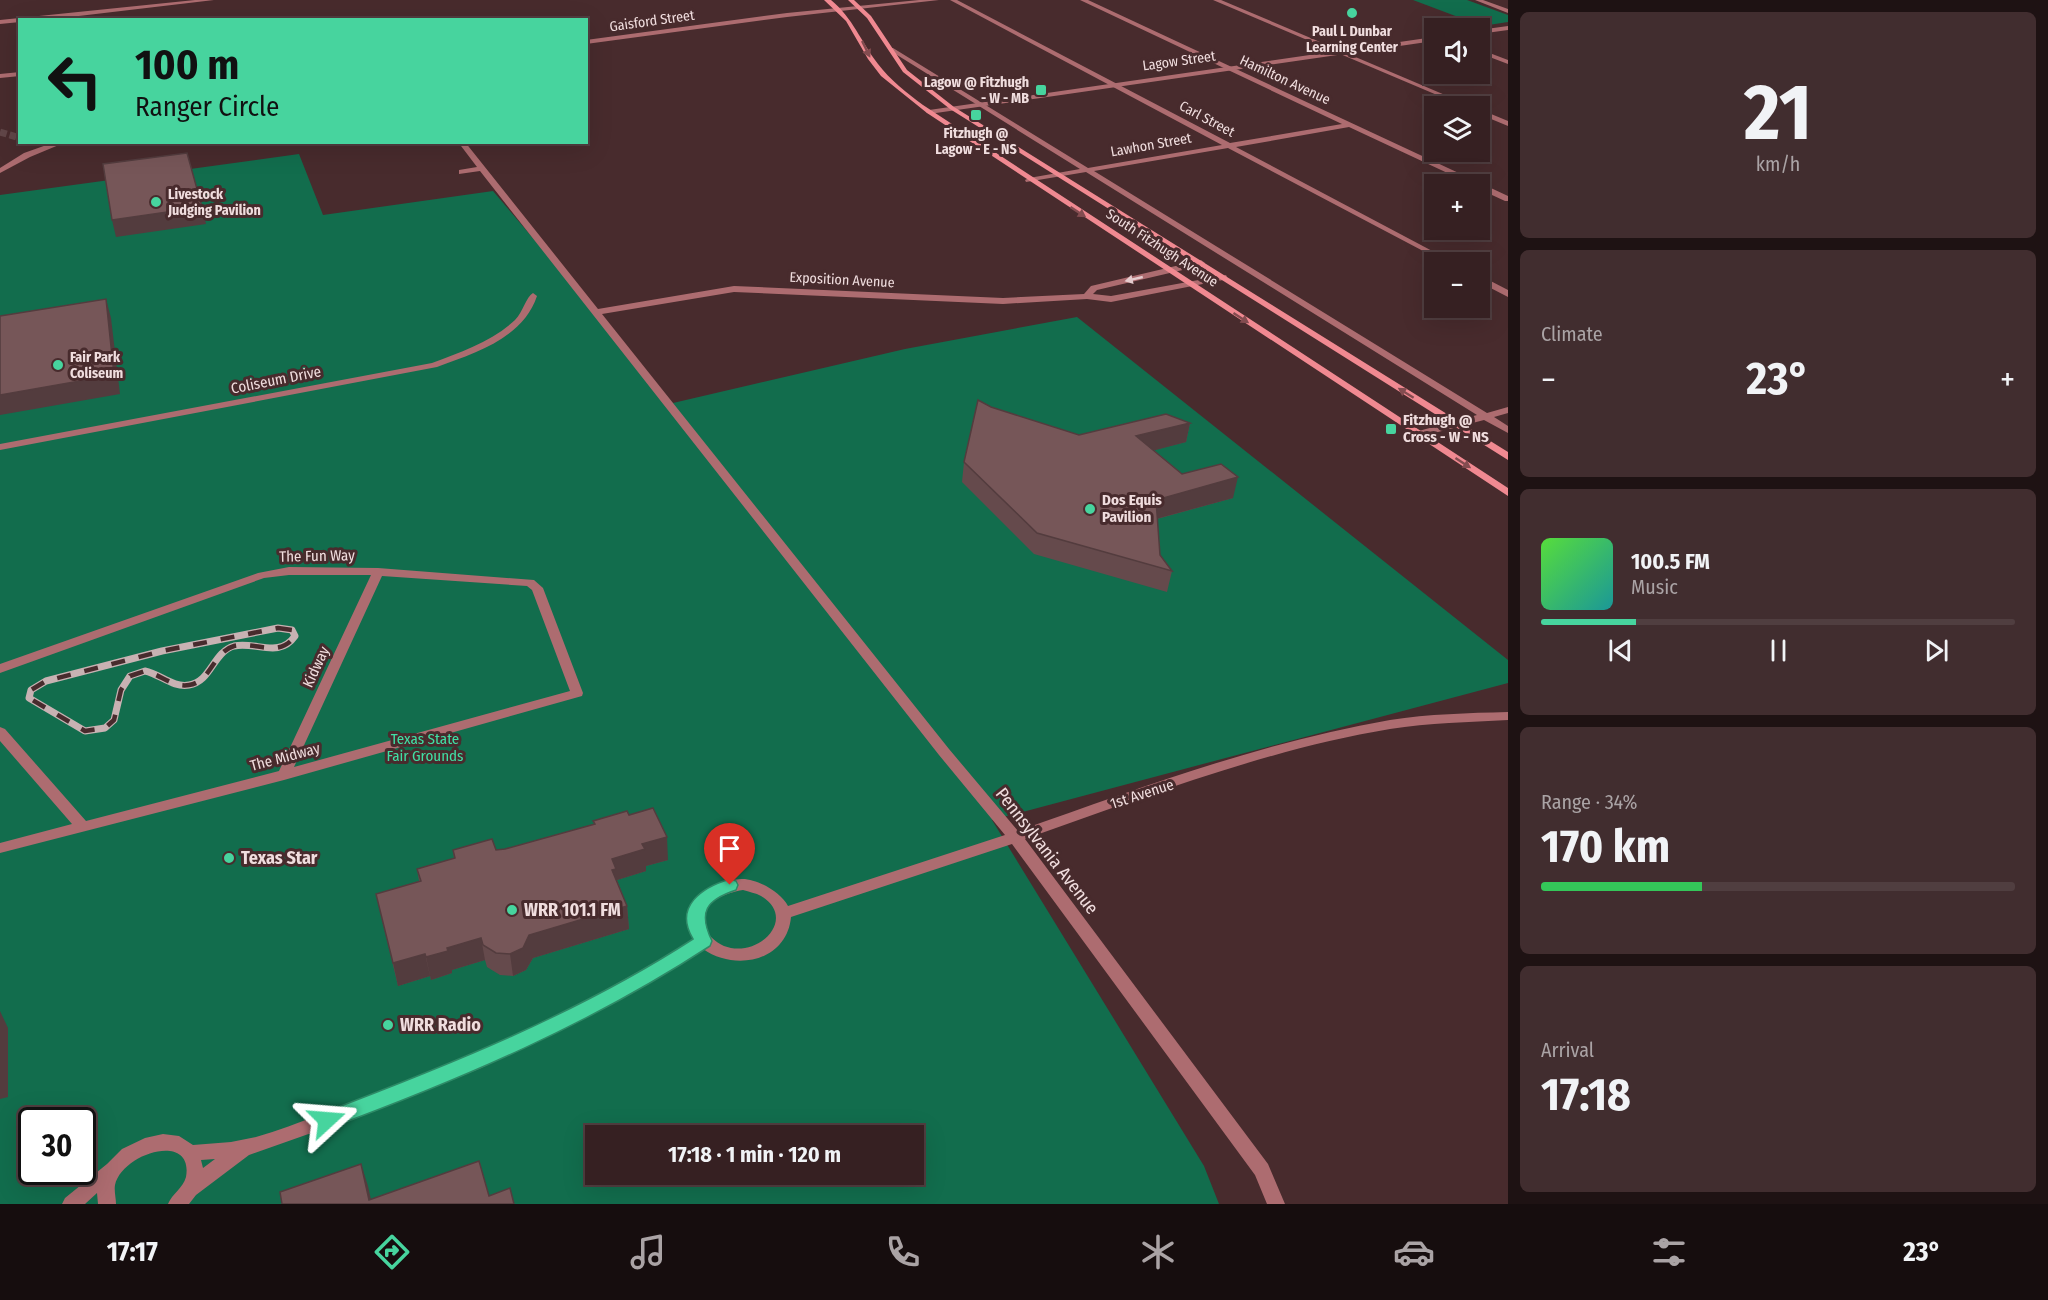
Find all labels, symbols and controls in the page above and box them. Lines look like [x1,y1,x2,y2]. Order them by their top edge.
marker: Paul L Dunbar Learning Center [1345,6,1359,20]
street label: Gaisford Street [608,7,696,35]
map controls [1424,18,1490,318]
button: sound [1424,18,1490,84]
place label: Paul L Dunbar Learning Center [1306,23,1399,56]
text: 100 m [135,40,239,90]
one-way arrow [862,41,871,58]
icon: left [36,42,114,120]
street label: Lagow Street [1141,47,1217,75]
street label: Hamilton Avenue [1237,52,1333,108]
text: 21 [1744,66,1812,160]
place label: Lagow @ Fitzhugh - W - MB [924,74,1029,107]
marker: Lagow @ Fitzhugh - W - MB [1034,83,1048,97]
text: Ranger Circle [135,91,279,123]
button: layers [1424,96,1490,162]
street label: Carl Street [1176,97,1238,141]
marker: Fitzhugh @ Lagow - E - NS [969,108,983,122]
place label: Fitzhugh @ Lagow - E - NS [935,125,1017,158]
street label: Lawhon Street [1109,129,1193,160]
text: km/h [1756,152,1800,176]
button: + [1424,174,1490,240]
place label: Livestock Judging Pavilion [167,186,261,219]
marker: Livestock Judging Pavilion [149,195,163,209]
street label: South Fitzhugh Avenue [1103,205,1221,291]
one-way arrow [1070,206,1086,217]
button: − [1424,252,1490,318]
street label: Exposition Avenue [789,269,895,291]
one-way arrow [1125,274,1143,284]
one-way arrow [1233,312,1249,324]
text: Climate [1541,322,1603,346]
place label: Fair Park Coliseum [70,349,123,382]
text: 23° [1746,352,1810,406]
marker: Fair Park Coliseum [51,358,65,372]
text: − [1541,360,1556,400]
text: + [2000,360,2015,400]
street label: Coliseum Drive [229,362,323,398]
one-way arrow [1398,387,1414,398]
place label: Fitzhugh @ Cross - W - NS [1403,411,1489,446]
marker: Fitzhugh @ Cross - W - NS [1384,422,1398,436]
one-way arrow [1455,458,1472,469]
place label: Dos Equis Pavilion [1102,491,1162,526]
marker: Dos Equis Pavilion [1083,502,1097,516]
street label: The Fun Way [279,546,355,566]
text: 100.5 FM [1631,548,1710,575]
text: Music [1631,575,1678,599]
icon: previous [1604,634,1637,667]
icon: pause [1762,634,1795,667]
icon: next [1920,634,1953,667]
street label: Kidway [299,643,333,690]
park label: Texas State Fair Grounds [386,730,464,765]
street label: The Midway [248,739,322,775]
street label: 1st Avenue [1108,775,1176,813]
street label: Pennsylvania Avenue [991,783,1103,919]
text: Range · 34% [1541,790,1637,814]
text: 170 km [1541,820,1670,874]
pin [704,823,755,885]
icon: arrive [713,832,746,865]
place label: Texas Star [241,847,318,869]
marker: Texas Star [222,851,236,865]
place label: WRR 101.1 FM [524,899,621,921]
marker: WRR 101.1 FM [505,903,519,917]
place label: WRR Radio [400,1014,481,1036]
marker: WRR Radio [381,1018,395,1032]
text: Arrival [1541,1038,1594,1062]
text: 17:18 [1541,1068,1631,1122]
position arrow [295,1088,359,1152]
speed limit sign: 30 [18,1107,96,1185]
text: 17:18 · 1 min · 120 m [668,1141,841,1168]
icon: directions [371,1231,413,1273]
icon: music [627,1231,669,1273]
icon: phone [882,1231,924,1273]
icon: climate [1137,1231,1179,1273]
icon: car [1393,1231,1435,1273]
icon: filters [1648,1231,1690,1273]
text: 17:17 [107,1236,158,1268]
text: 23° [1903,1236,1941,1268]

